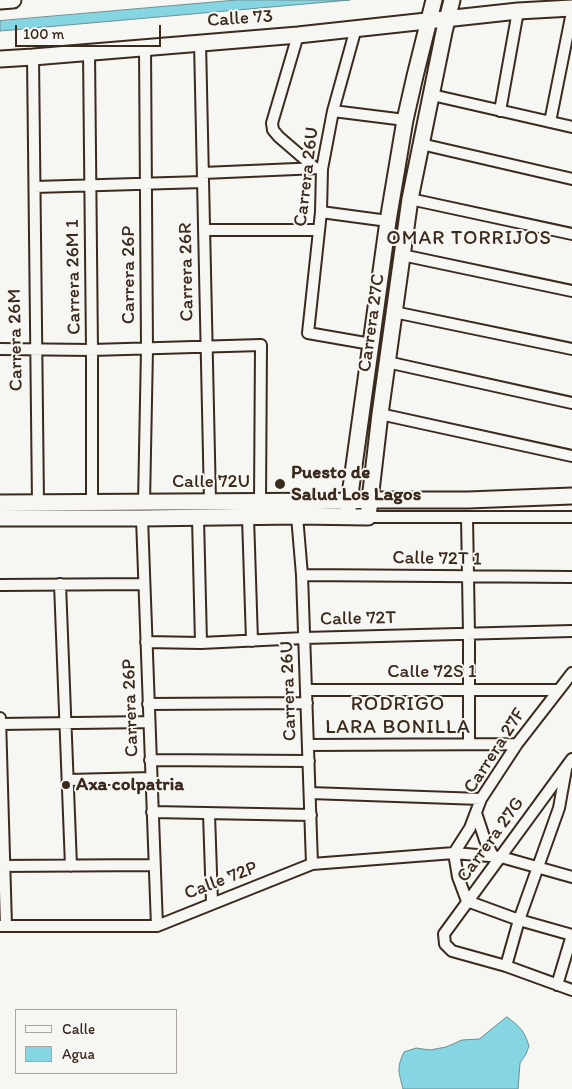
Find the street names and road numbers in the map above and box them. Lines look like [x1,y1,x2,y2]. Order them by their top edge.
street label: Calle 73 [206,5,274,33]
street label: Carrera 26U [290,126,324,228]
street label: Carrera 26M 1 [62,219,86,335]
street label: Carrera 26R [175,222,199,322]
street label: Carrera 26P [118,226,140,324]
street label: Carrera 27C [354,272,390,374]
street label: Carrera 26M [4,289,28,391]
street label: Calle 72U [172,471,250,493]
street label: Calle 72T 1 [392,547,482,571]
street label: Calle 72T [320,607,396,631]
street label: Carrera 26U [276,641,302,741]
street label: Carrera 26P [118,658,144,758]
street label: Calle 72S 1 [387,661,477,683]
street label: Carrera 27F [459,704,531,798]
street label: Carrera 27G [452,793,530,887]
street label: Calle 72P [181,857,261,905]

